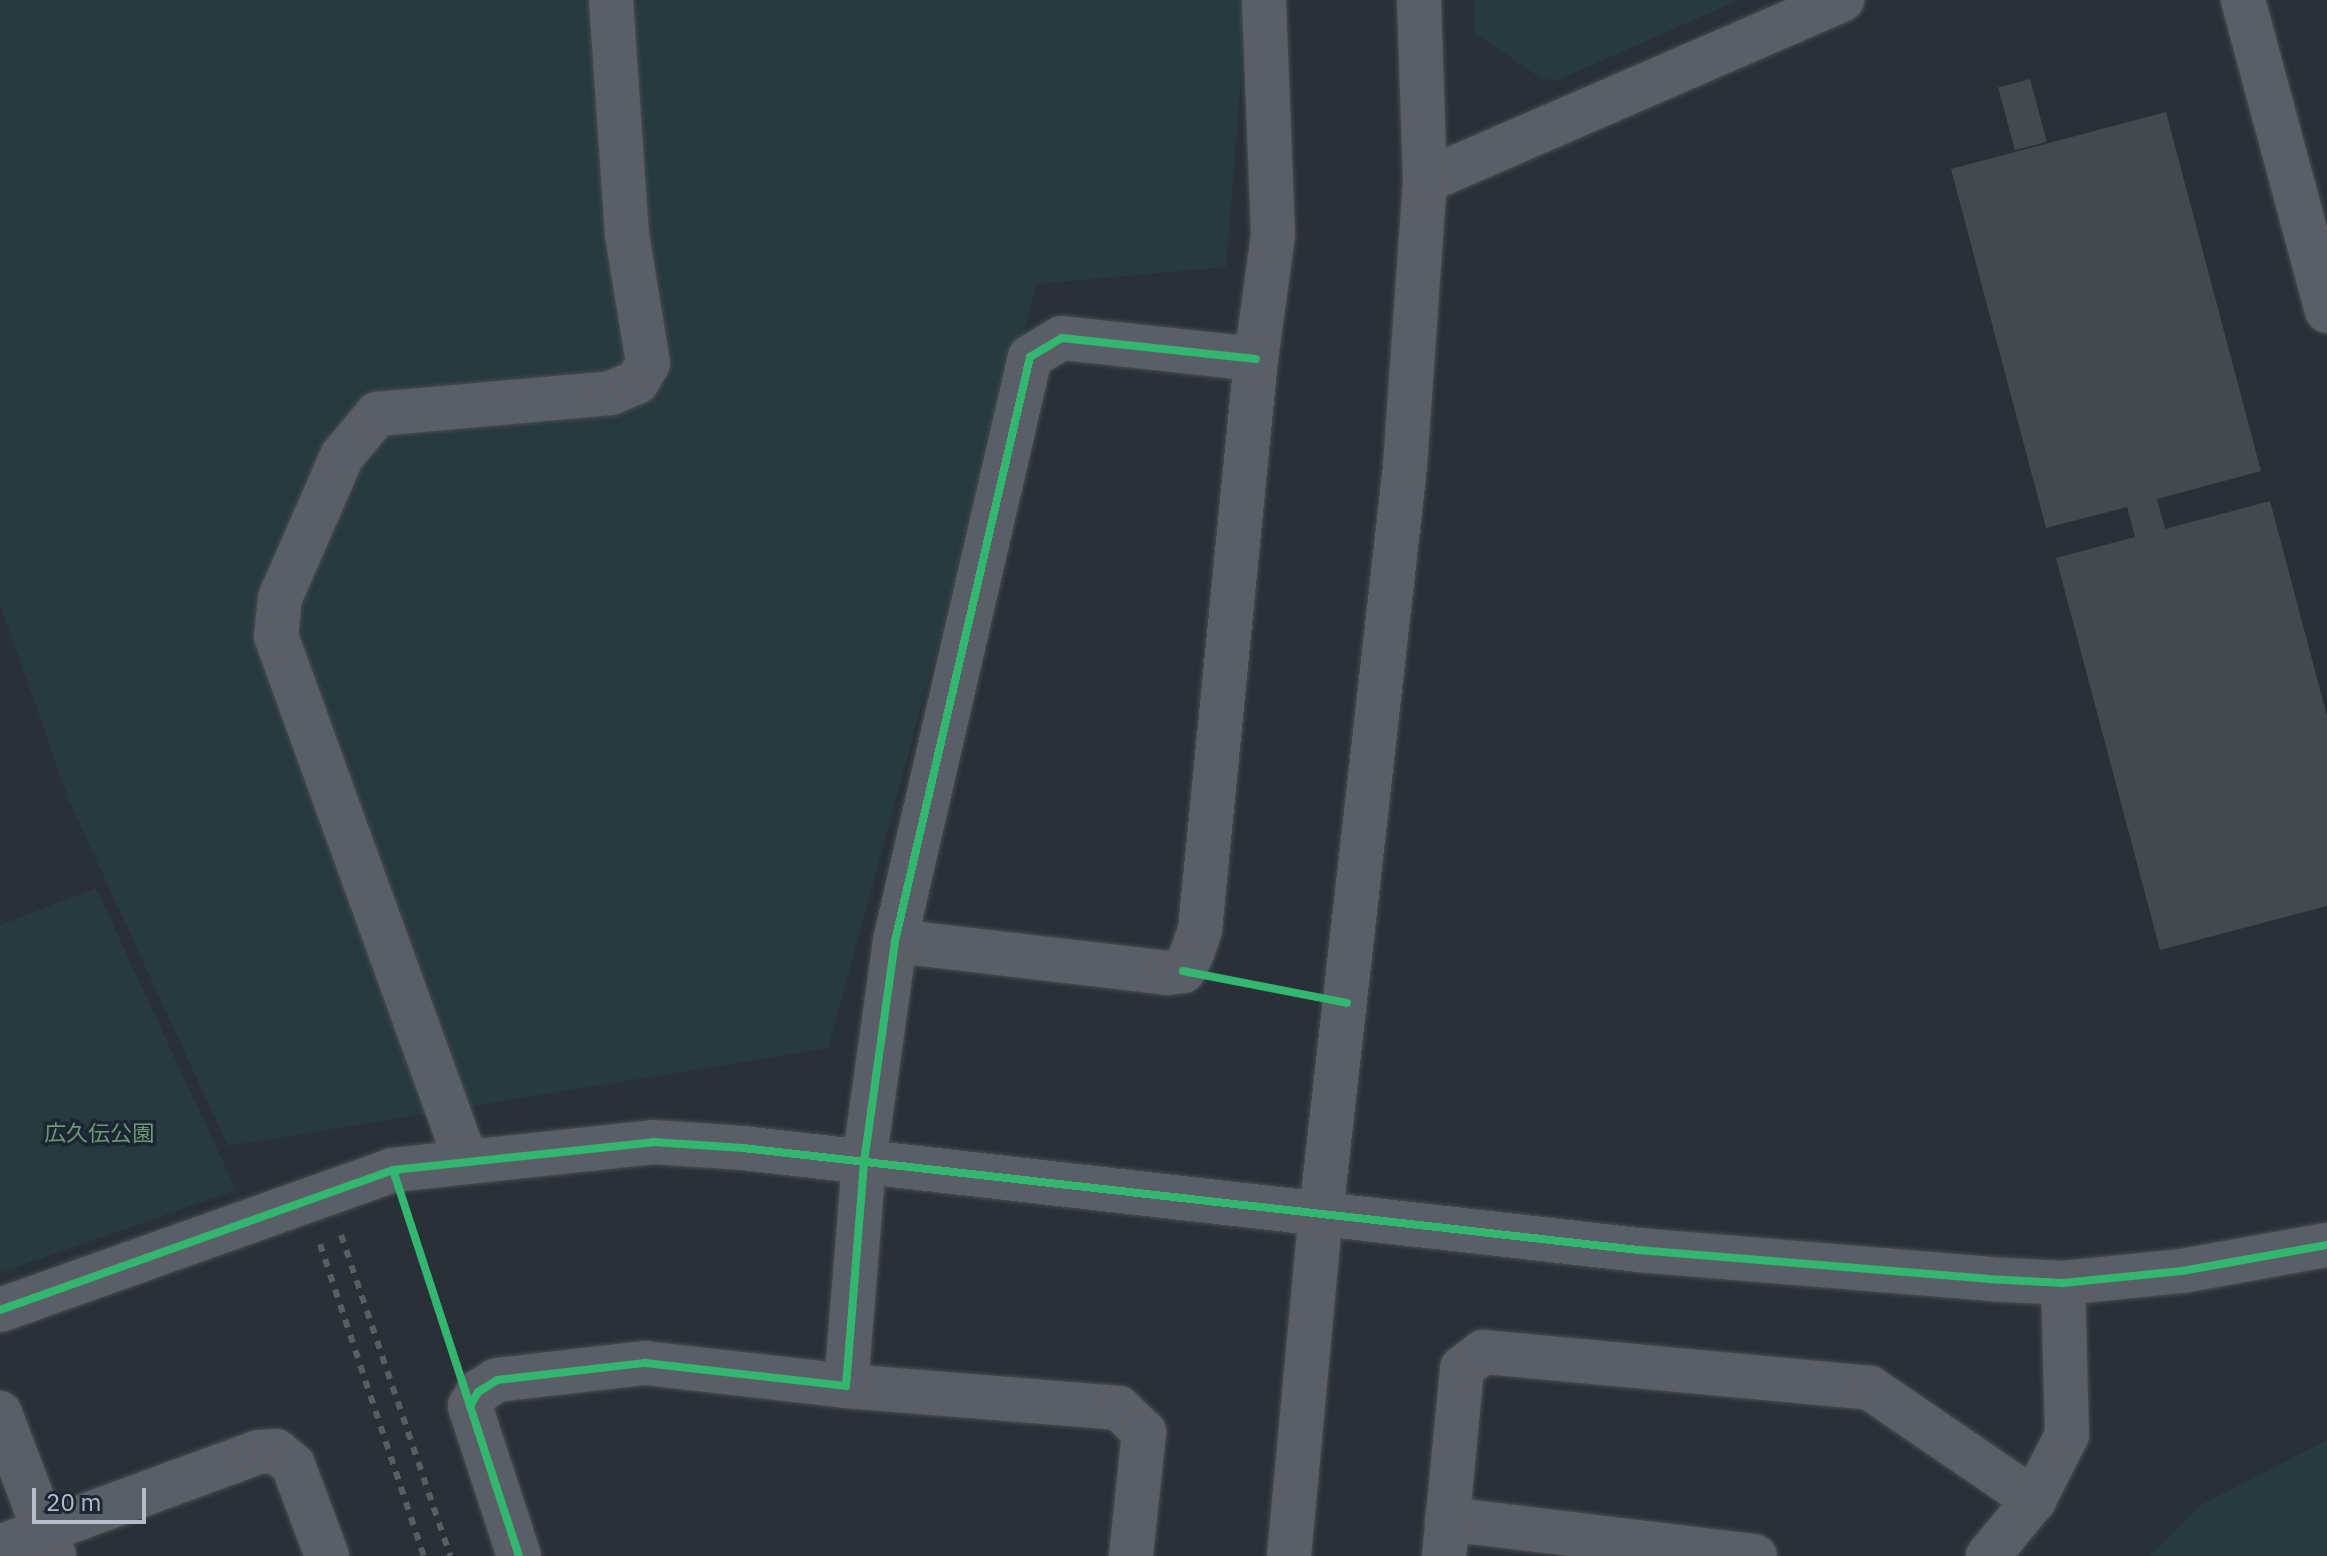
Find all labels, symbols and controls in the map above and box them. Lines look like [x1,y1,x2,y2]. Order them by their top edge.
park label: 広久伝公園 [44,1120,154,1146]
scale bar [36,1472,150,1522]
text: 20 m [46,1486,101,1518]

